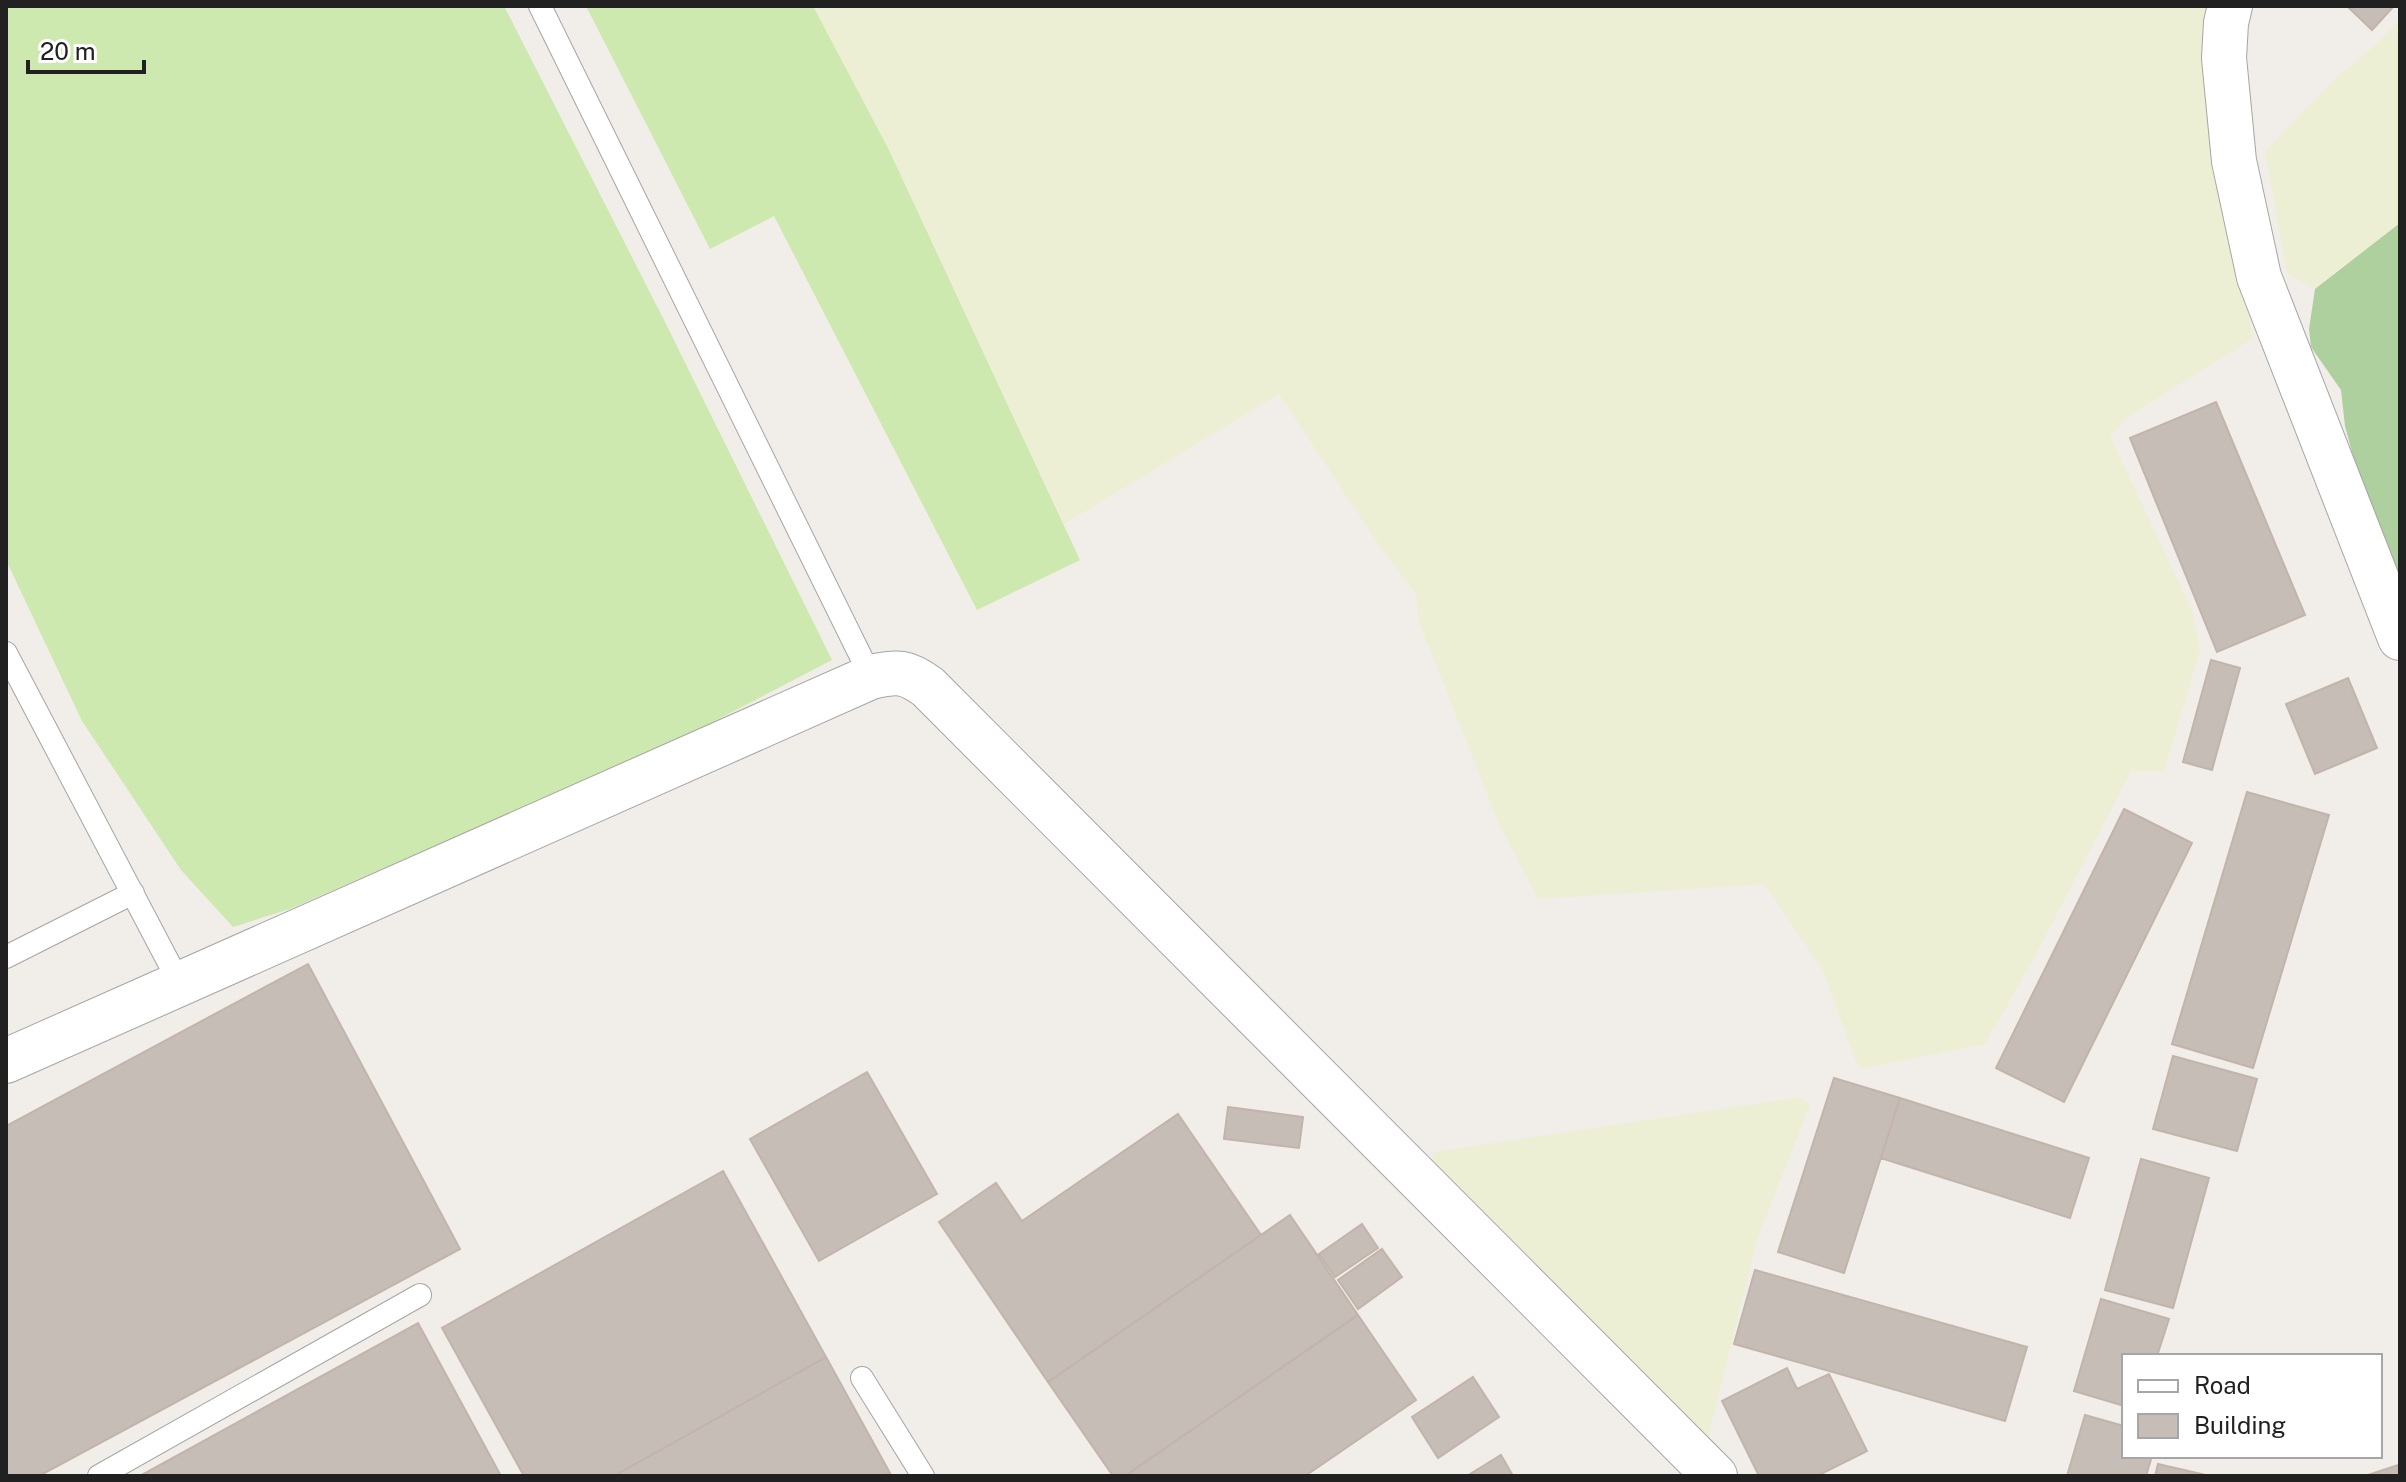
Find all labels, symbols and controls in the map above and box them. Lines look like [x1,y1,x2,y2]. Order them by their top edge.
scale bar [28,24,144,74]
text: 20 m [40,37,96,65]
legend [2122,1354,2382,1458]
text: Road [2194,1371,2251,1399]
text: Building [2194,1411,2286,1439]

